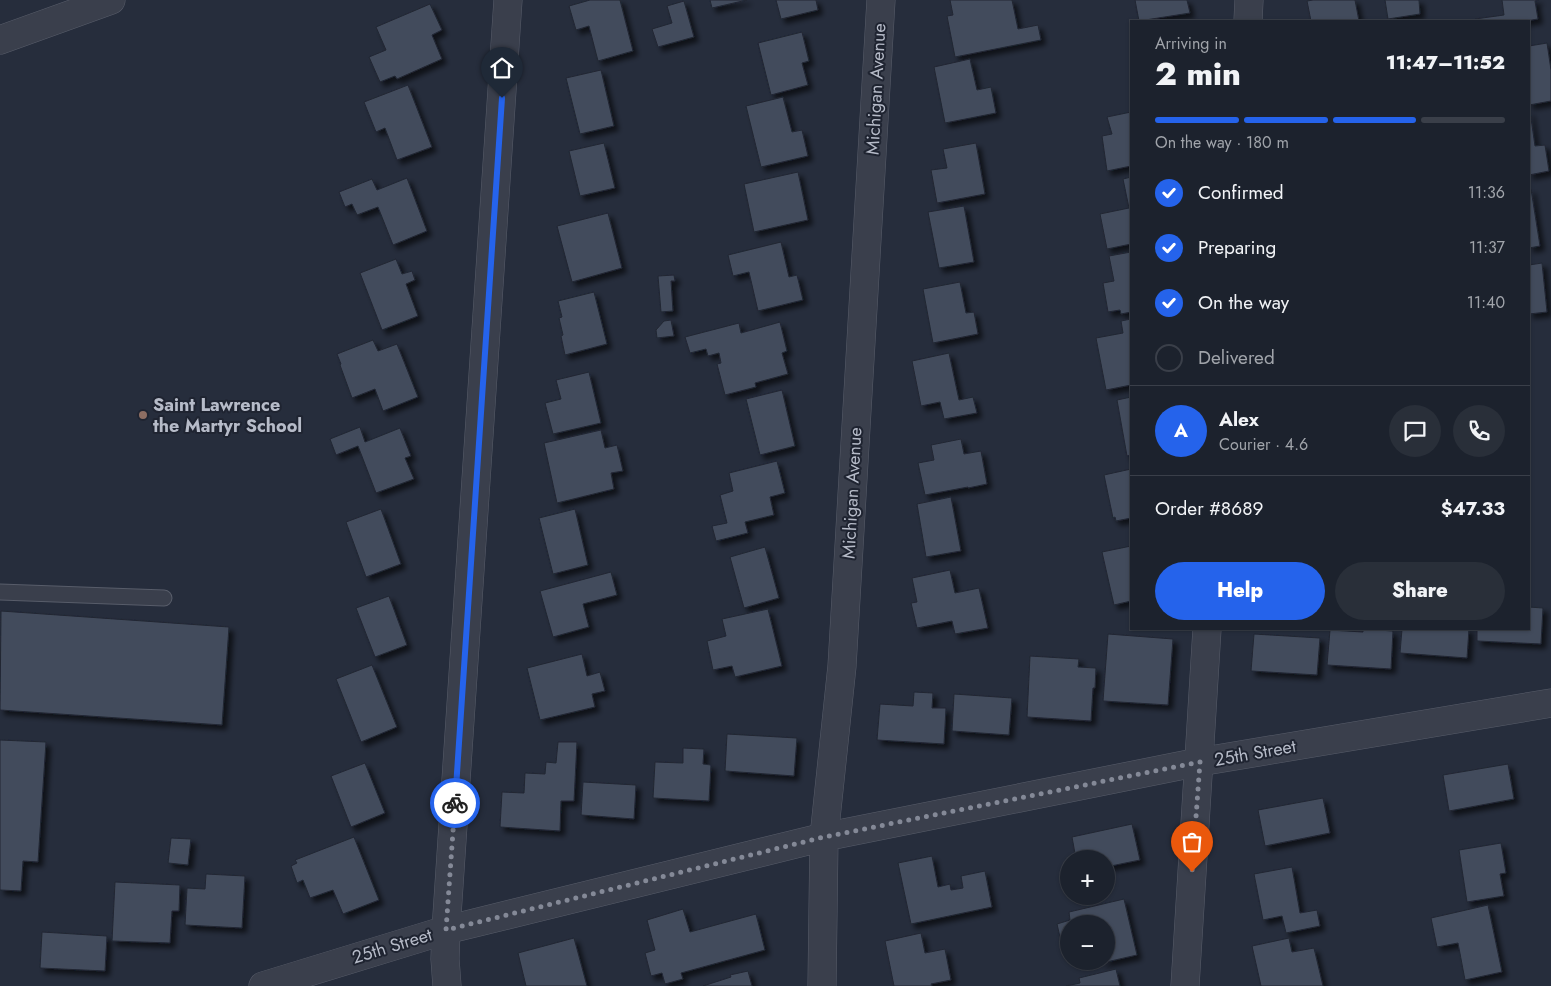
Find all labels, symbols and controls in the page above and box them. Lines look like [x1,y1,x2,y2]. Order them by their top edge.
street label: Michigan Avenue [860,22,892,156]
text: Arriving in [1155,32,1227,55]
pin [481,47,523,98]
text: 11:47–11:52 [1386,49,1505,76]
text: 2 min [1155,51,1241,97]
icon: home [488,54,516,82]
text: On the way · 180 m [1155,131,1289,154]
icon: check [1155,179,1183,207]
text: Confirmed [1198,179,1284,206]
text: 11:36 [1468,181,1505,204]
icon: check [1155,234,1183,262]
text: Preparing [1198,234,1276,261]
text: 11:37 [1469,236,1505,259]
icon: check [1155,289,1183,317]
text: On the way [1198,289,1289,316]
text: 11:40 [1467,291,1505,314]
text: Delivered [1198,344,1275,371]
place label: Saint Lawrence the Martyr School [153,392,302,439]
button: chat [1389,405,1441,457]
button: phone [1453,405,1505,457]
text: Alex [1219,406,1259,433]
marker: Saint Lawrence the Martyr School [137,409,149,421]
text: A [1174,417,1188,444]
street label: Michigan Avenue [836,426,868,560]
text: Courier · 4.6 [1219,433,1308,456]
text: Order #8689 [1155,495,1264,522]
text: $47.33 [1441,495,1505,522]
button: Help [1155,562,1325,620]
button: Share [1335,562,1505,620]
street label: 25th Street [1212,733,1299,773]
courier [430,778,480,828]
icon: bike [441,789,469,817]
pin [1171,821,1213,872]
icon: bag [1178,828,1206,856]
map controls [1060,850,1115,970]
button: + [1060,850,1115,905]
button: − [1060,915,1115,970]
street label: 25th Street [349,921,436,970]

